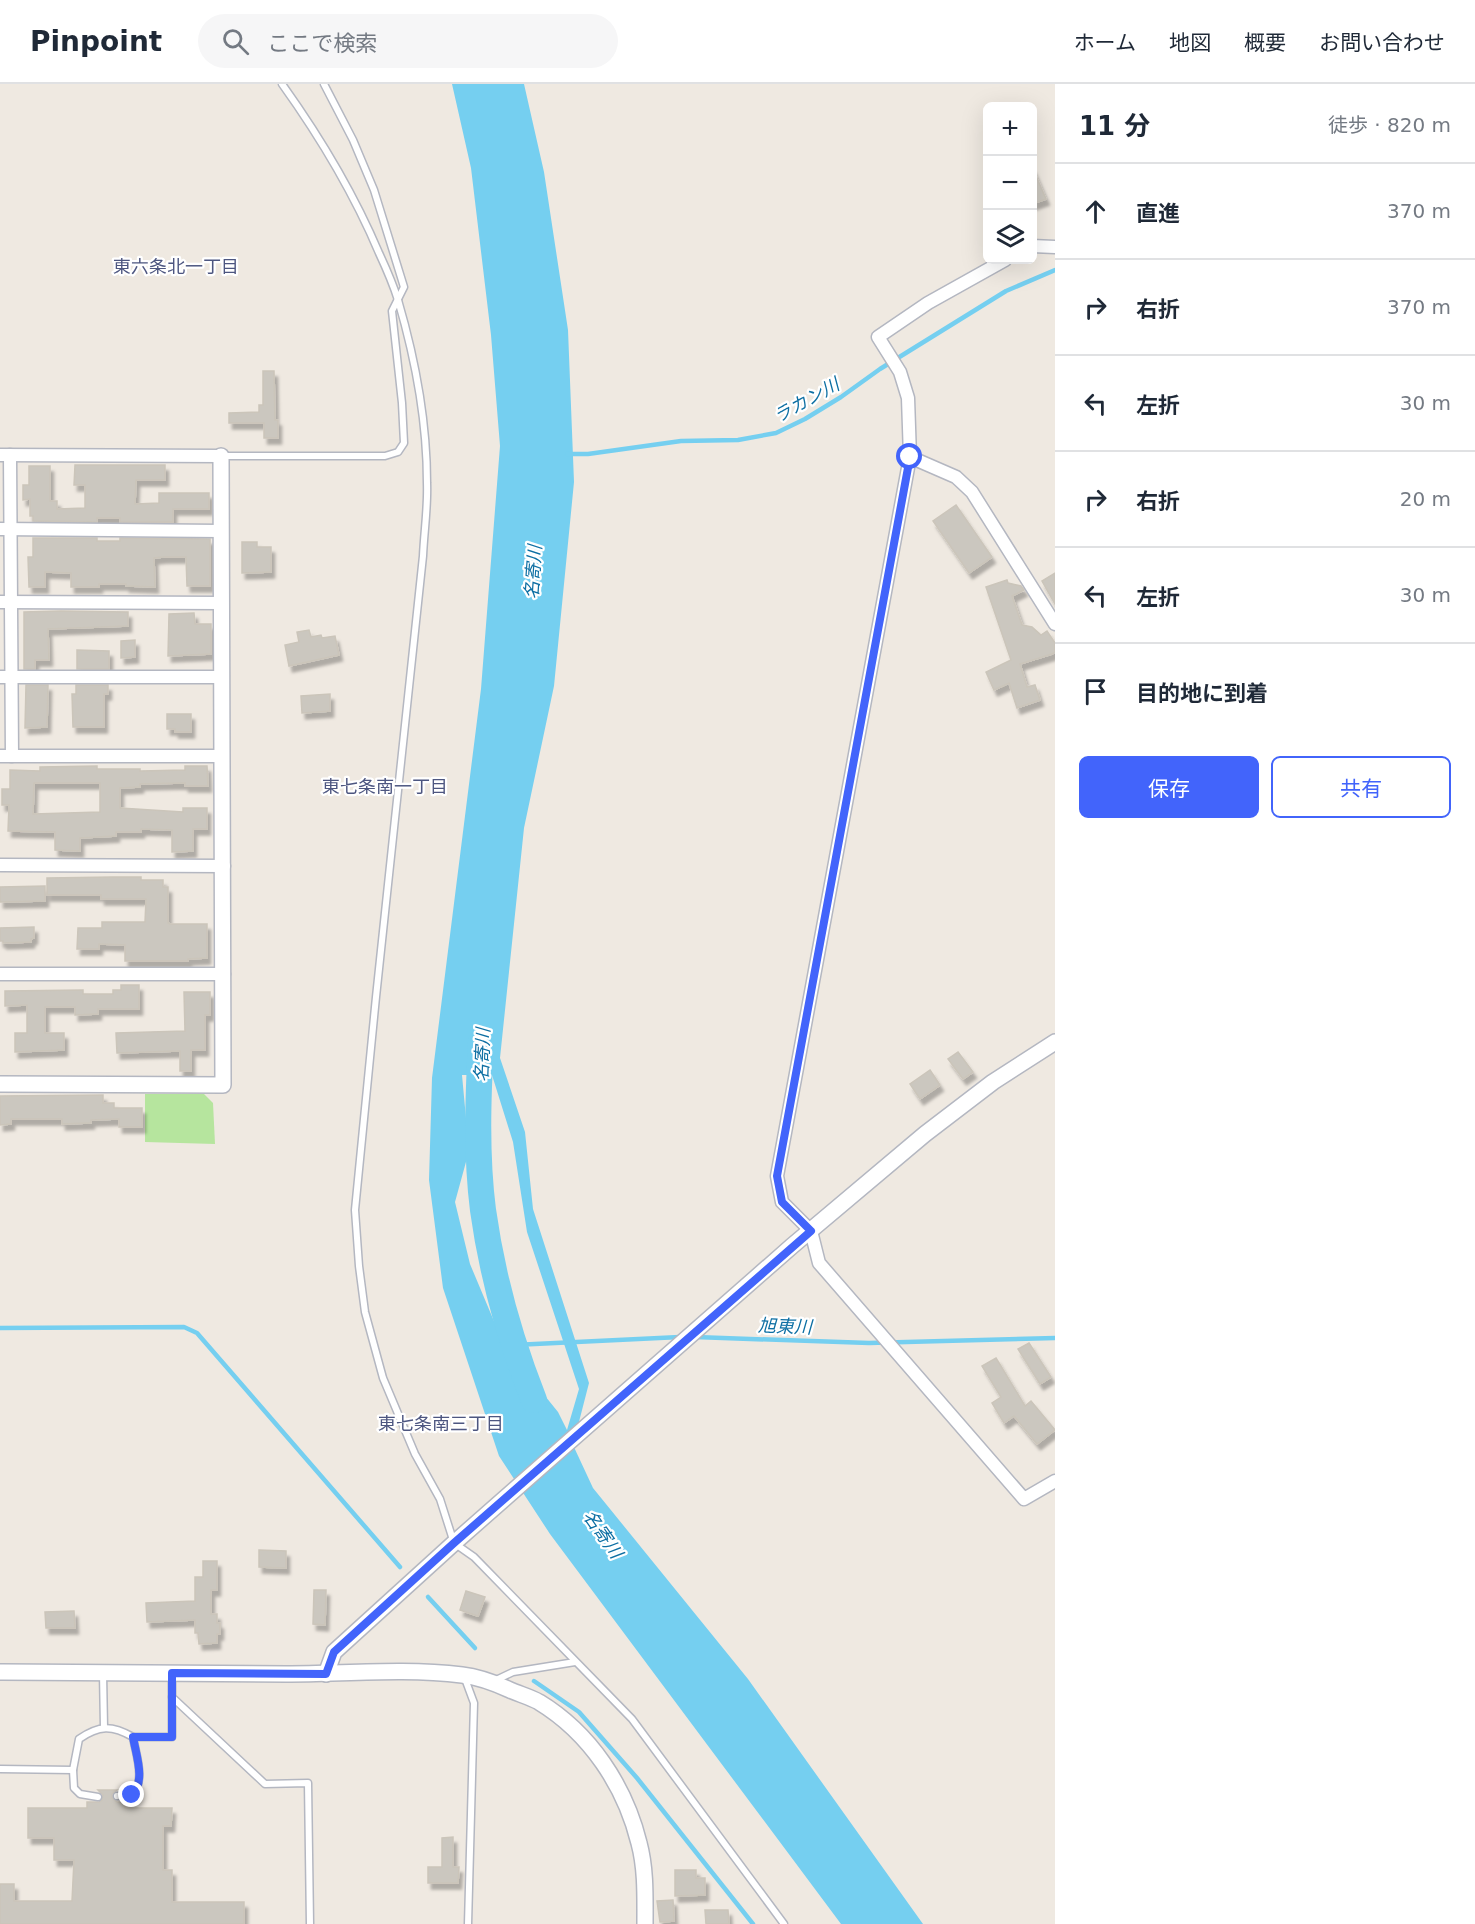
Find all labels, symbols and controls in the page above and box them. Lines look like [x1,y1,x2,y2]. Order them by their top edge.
search box [198,14,618,68]
text: Pinpoint [30,25,162,58]
icon: search [219,25,252,58]
text: ここで検索 [267,31,377,56]
text: ホーム [1074,31,1136,55]
text: 地図 [1169,31,1211,55]
text: 概要 [1244,31,1286,55]
text: お問い合わせ [1319,31,1445,55]
map controls [983,102,1037,264]
button: + [983,102,1037,156]
text: 11 分 [1079,111,1150,141]
text: 徒歩 · 820 m [1328,113,1451,137]
button: − [983,156,1037,210]
icon: ahead [1079,195,1112,228]
text: 370 m [1387,199,1451,223]
text: 直進 [1136,201,1180,226]
button: layers [983,210,1037,264]
district label: 東六条北一丁目 [113,256,239,277]
icon: right [1079,291,1112,324]
text: 370 m [1387,295,1451,319]
text: 右折 [1136,297,1180,322]
water label: ラカン川 [769,372,844,427]
icon: left [1079,387,1112,420]
text: 30 m [1400,391,1451,415]
text: 左折 [1136,393,1180,418]
route start [896,443,922,469]
icon: right [1079,483,1112,516]
text: 20 m [1400,487,1451,511]
text: 右折 [1136,489,1180,514]
water label: 名寄川 [521,542,545,600]
icon: left [1079,579,1112,612]
text: 30 m [1400,583,1451,607]
text: 左折 [1136,585,1180,610]
icon: arrive [1079,675,1112,708]
text: 目的地に到着 [1136,681,1268,706]
button: 保存 [1079,756,1259,818]
button: 共有 [1271,756,1451,818]
district label: 東七条南一丁目 [322,776,448,797]
water label: 名寄川 [471,1026,494,1082]
water label: 旭東川 [758,1315,814,1338]
district label: 東七条南三丁目 [378,1413,504,1434]
water label: 名寄川 [579,1506,628,1564]
route end [118,1781,144,1807]

